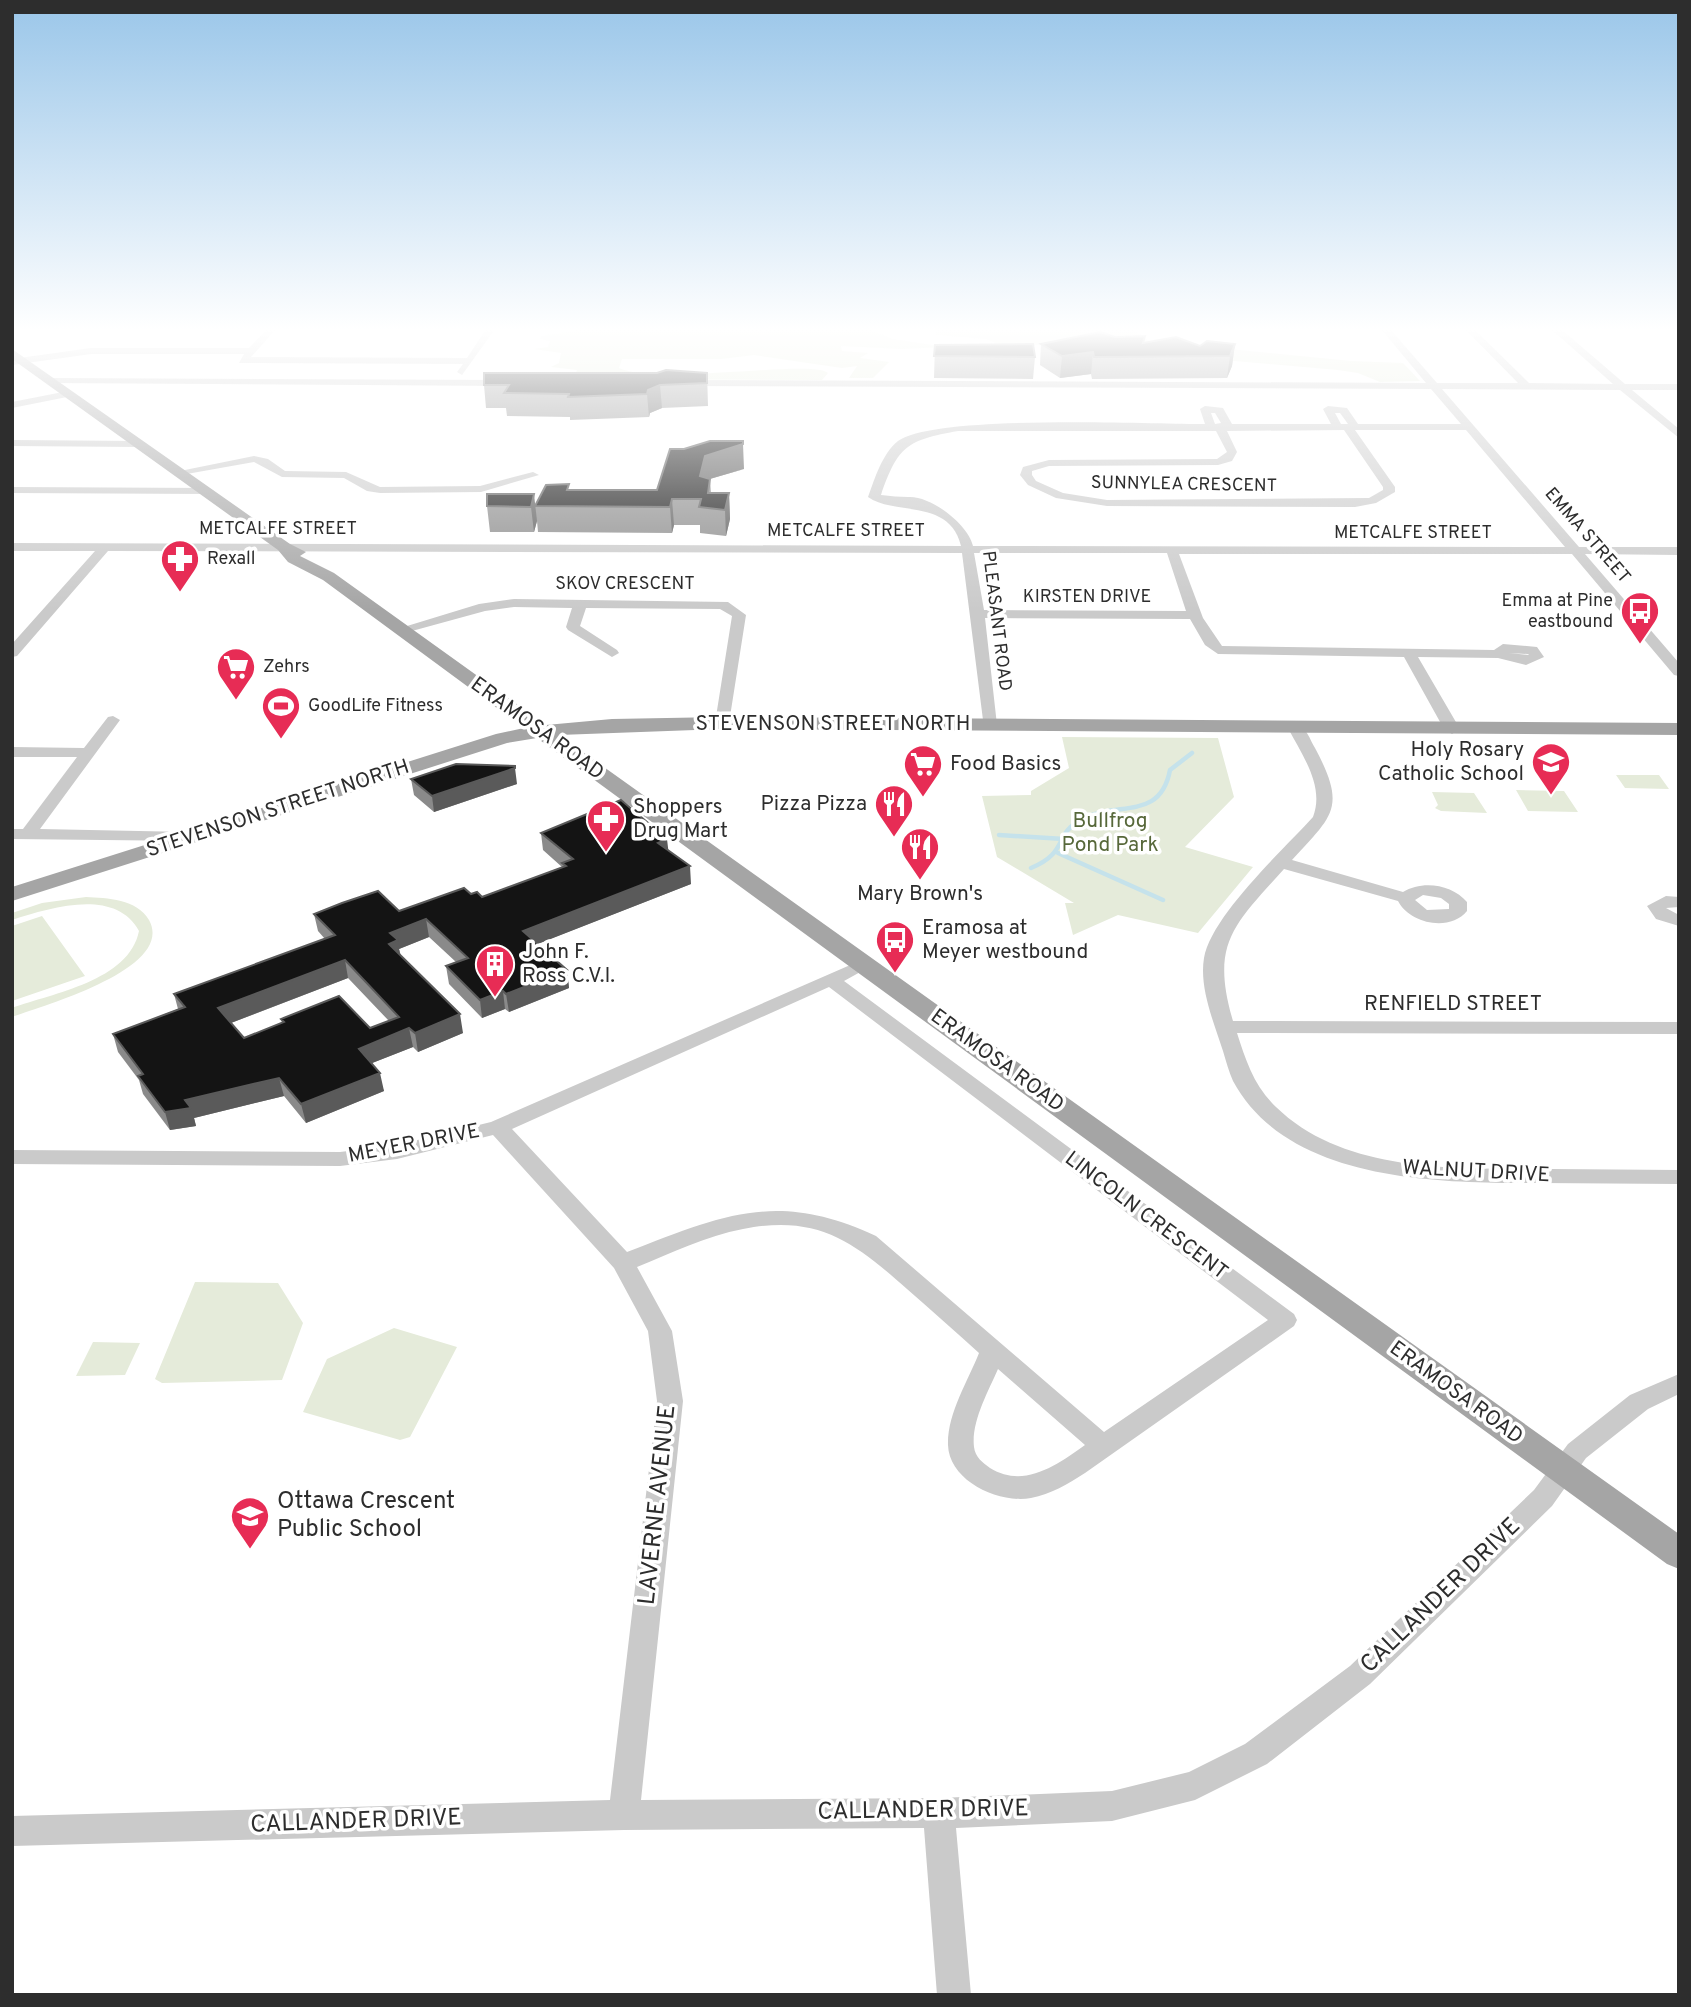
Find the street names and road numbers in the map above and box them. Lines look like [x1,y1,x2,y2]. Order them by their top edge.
street label: SUNNYLEA CRESCENT [1091,472,1277,498]
street label: EMMA STREET [1539,483,1635,589]
street label: METCALFE STREET [199,518,357,541]
street label: METCALFE STREET [767,520,925,543]
street label: METCALFE STREET [1334,522,1492,545]
street label: PLEASANT ROAD [976,549,1016,693]
street label: SKOV CRESCENT [555,573,695,596]
street label: KIRSTEN DRIVE [1023,586,1151,609]
street label: ERAMOSA ROAD [465,671,609,787]
street label: STEVENSON STREET NORTH [696,711,970,738]
street label: STEVENSON STREET NORTH [143,754,413,864]
street label: RENFIELD STREET [1364,991,1542,1018]
street label: ERAMOSA ROAD [925,1003,1069,1119]
street label: MEYER DRIVE [346,1118,482,1170]
street label: LINCOLN CRESCENT [1059,1146,1233,1286]
street label: WALNUT DRIVE [1401,1155,1551,1189]
street label: ERAMOSA ROAD [1384,1335,1528,1451]
street label: LAVERNE AVENUE [633,1404,683,1606]
street label: CALLANDER DRIVE [1355,1512,1527,1680]
street label: CALLANDER DRIVE [817,1794,1029,1828]
street label: CALLANDER DRIVE [250,1803,462,1841]

